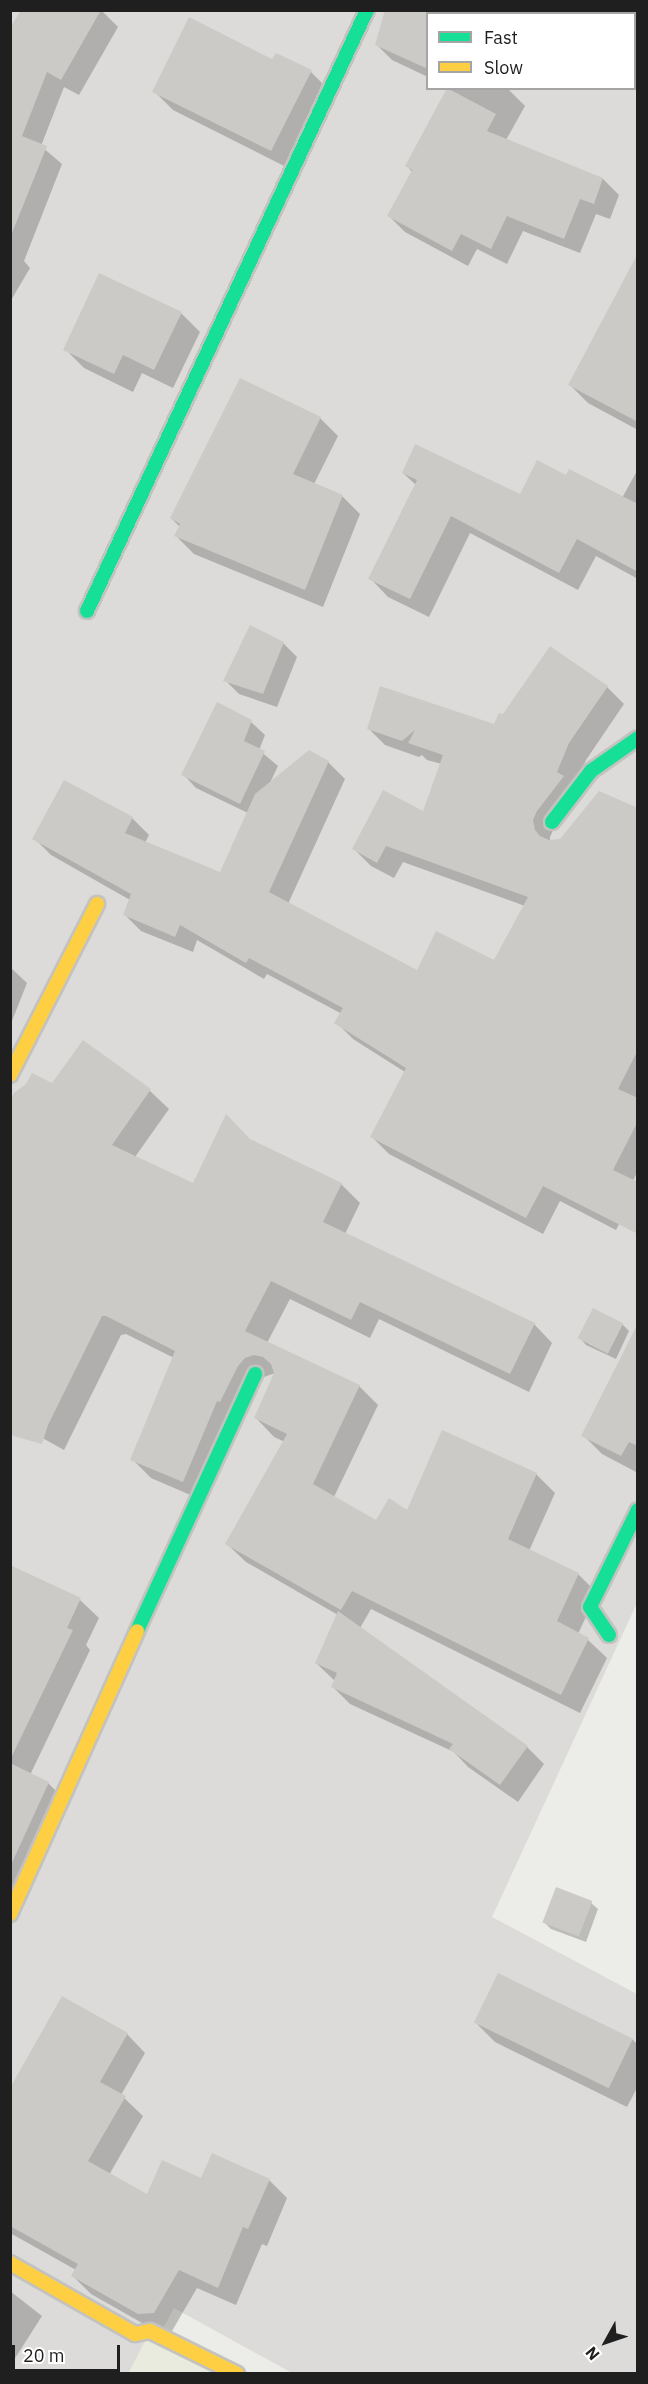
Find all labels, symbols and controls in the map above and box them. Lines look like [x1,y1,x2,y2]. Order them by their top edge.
legend [426,12,636,90]
text: Fast [484,26,518,49]
text: Slow [484,56,523,79]
north arrow [576,2312,636,2372]
scale bar [15,2333,123,2371]
text: N [581,2343,604,2364]
text: 20 m [23,2344,65,2367]

